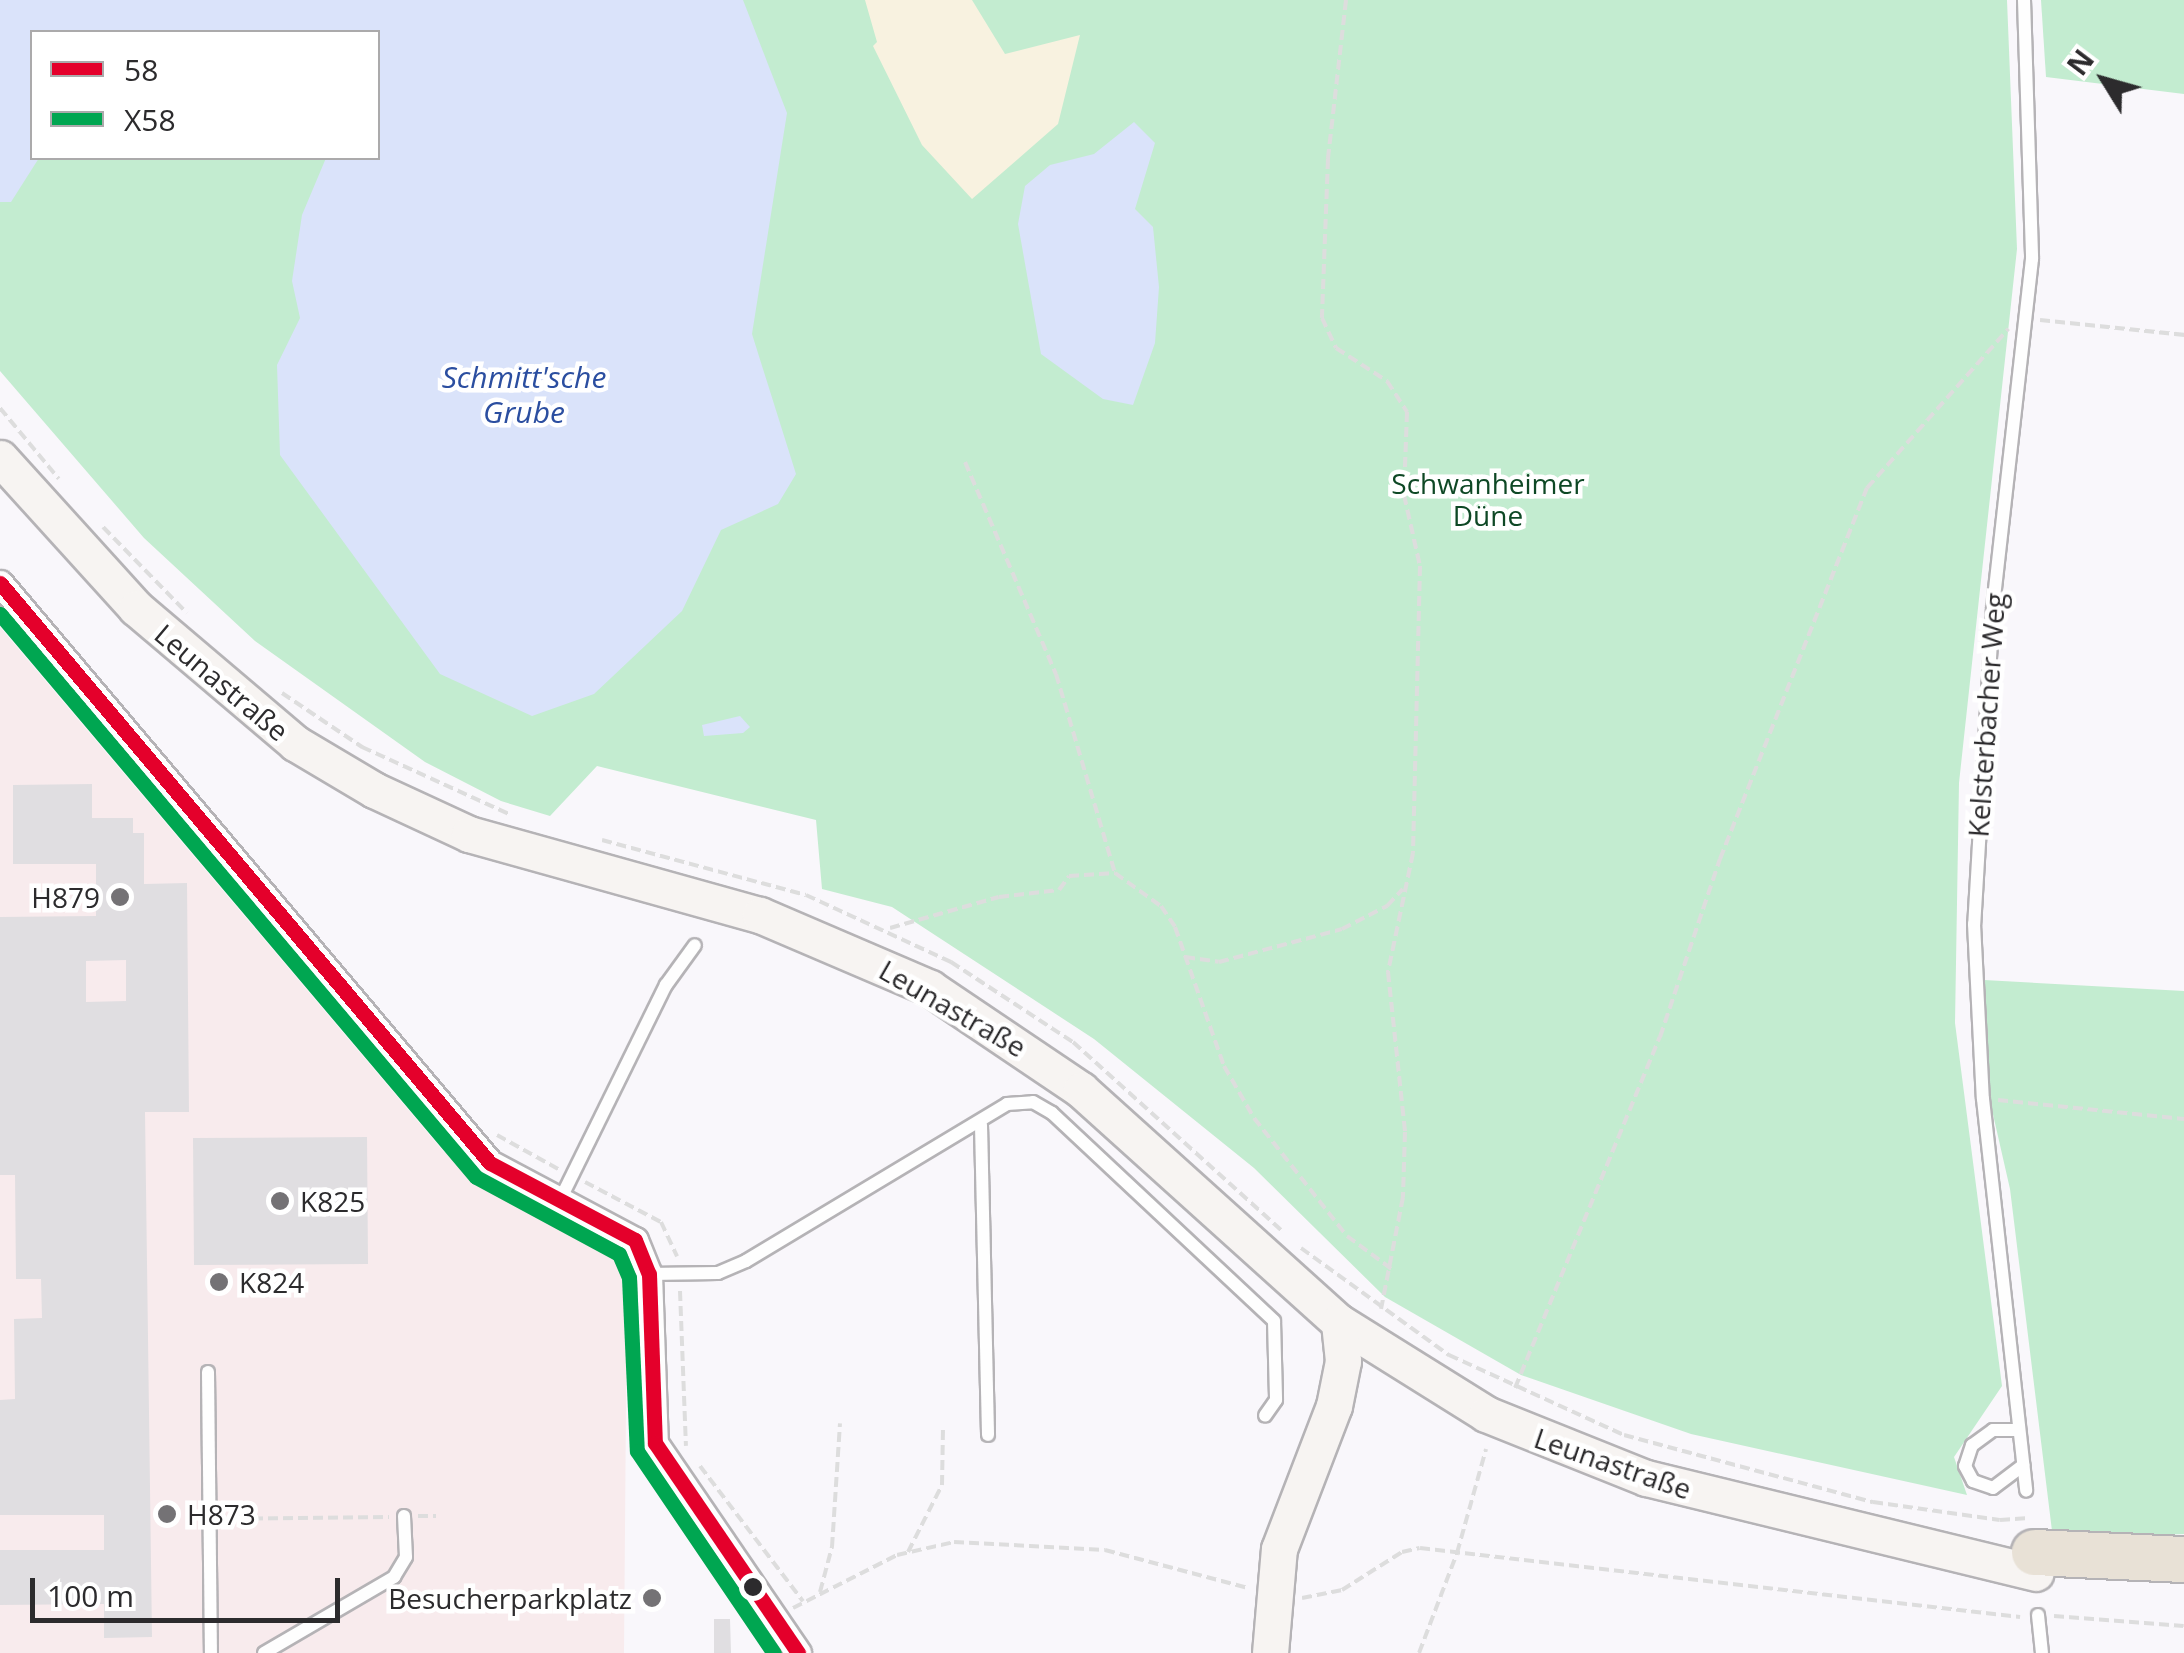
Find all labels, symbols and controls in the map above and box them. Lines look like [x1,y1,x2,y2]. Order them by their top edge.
legend [30,30,380,160]
north arrow [2054,30,2154,130]
text: N [2058,41,2102,82]
text: 58 [124,49,158,90]
text: X58 [124,99,176,140]
water label: Schmitt'sche Grube [442,359,606,430]
park label: Schwanheimer Düne [1391,466,1585,532]
street label: Kelsterbacher Weg [1961,592,2011,838]
street label: Leunastraße [148,617,296,747]
place label: H879 [31,880,100,914]
marker: H879 [109,886,131,908]
street label: Leunastraße [874,953,1032,1063]
place label: K825 [300,1184,365,1218]
marker: K825 [269,1190,291,1212]
place label: K824 [239,1265,304,1299]
marker: K824 [208,1271,230,1293]
street label: Leunastraße [1530,1420,1696,1506]
place label: H873 [187,1497,256,1531]
marker: H873 [156,1503,178,1525]
scale bar [35,1558,345,1620]
text: 100 m [47,1575,134,1616]
unlabelled marker [743,1577,763,1597]
place label: Besucherparkplatz [388,1581,632,1615]
marker: Besucherparkplatz [641,1587,663,1609]

